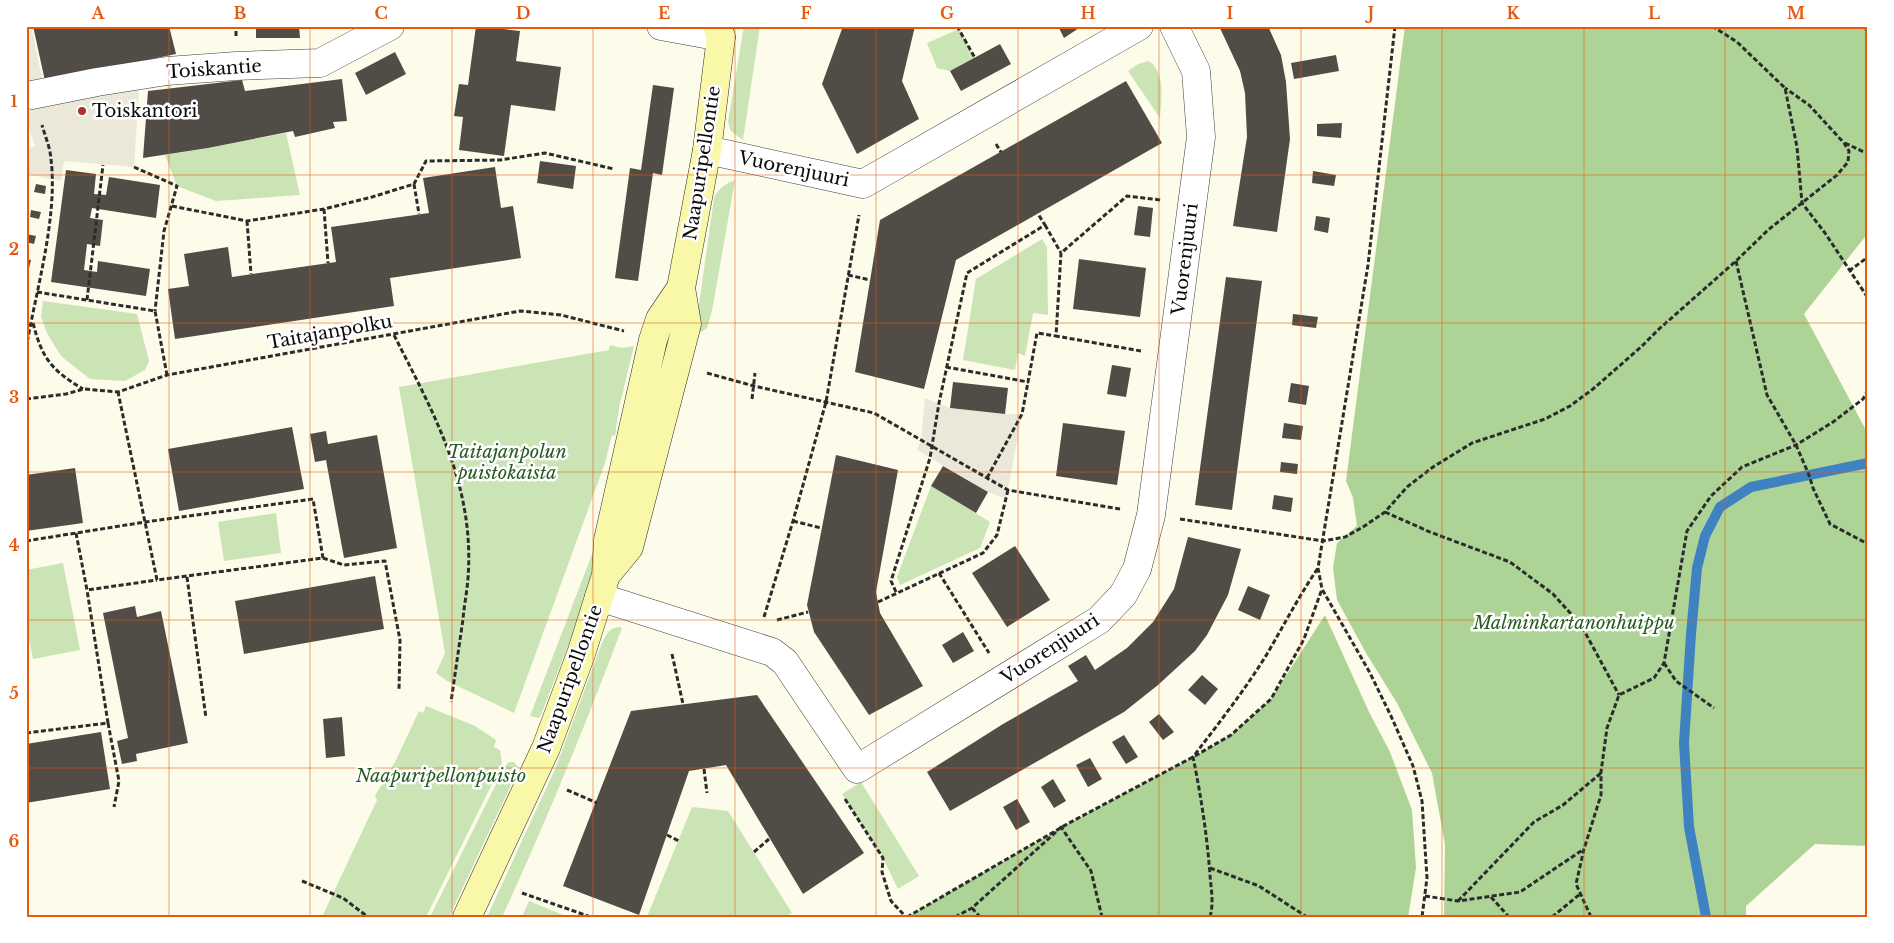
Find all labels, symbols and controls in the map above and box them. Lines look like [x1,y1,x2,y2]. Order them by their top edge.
text: A [91,3,106,23]
text: B [234,3,247,23]
text: C [374,3,388,23]
text: D [516,3,530,23]
text: E [658,3,670,23]
text: F [800,3,812,23]
text: G [940,3,954,23]
text: H [1080,3,1096,23]
text: I [1227,3,1234,23]
text: J [1365,3,1374,23]
text: K [1506,3,1520,23]
text: L [1648,3,1660,23]
text: M [1787,3,1805,23]
street label: Toiskantie [166,55,262,83]
street label: Naapuripellontie [679,84,725,242]
text: 1 [11,91,18,111]
place label: Toiskantori [92,100,197,122]
marker: Toiskantori [76,105,88,117]
street label: Vuorenjuuri [736,146,851,191]
street label: Vuorenjuuri [1167,202,1203,317]
text: 2 [9,239,19,259]
street label: Taitajanpolku [266,310,394,354]
text: 3 [9,387,19,407]
park label: Taitajanpolun puistokaista [447,441,567,484]
text: 4 [9,535,19,555]
street label: Naapuripellontie [533,602,607,756]
street label: Vuorenjuuri [996,609,1103,689]
park label: Malminkartanonhuippu [1472,612,1675,634]
text: 5 [9,683,19,703]
park label: Naapuripellonpuisto [355,765,526,787]
text: 6 [9,831,20,851]

